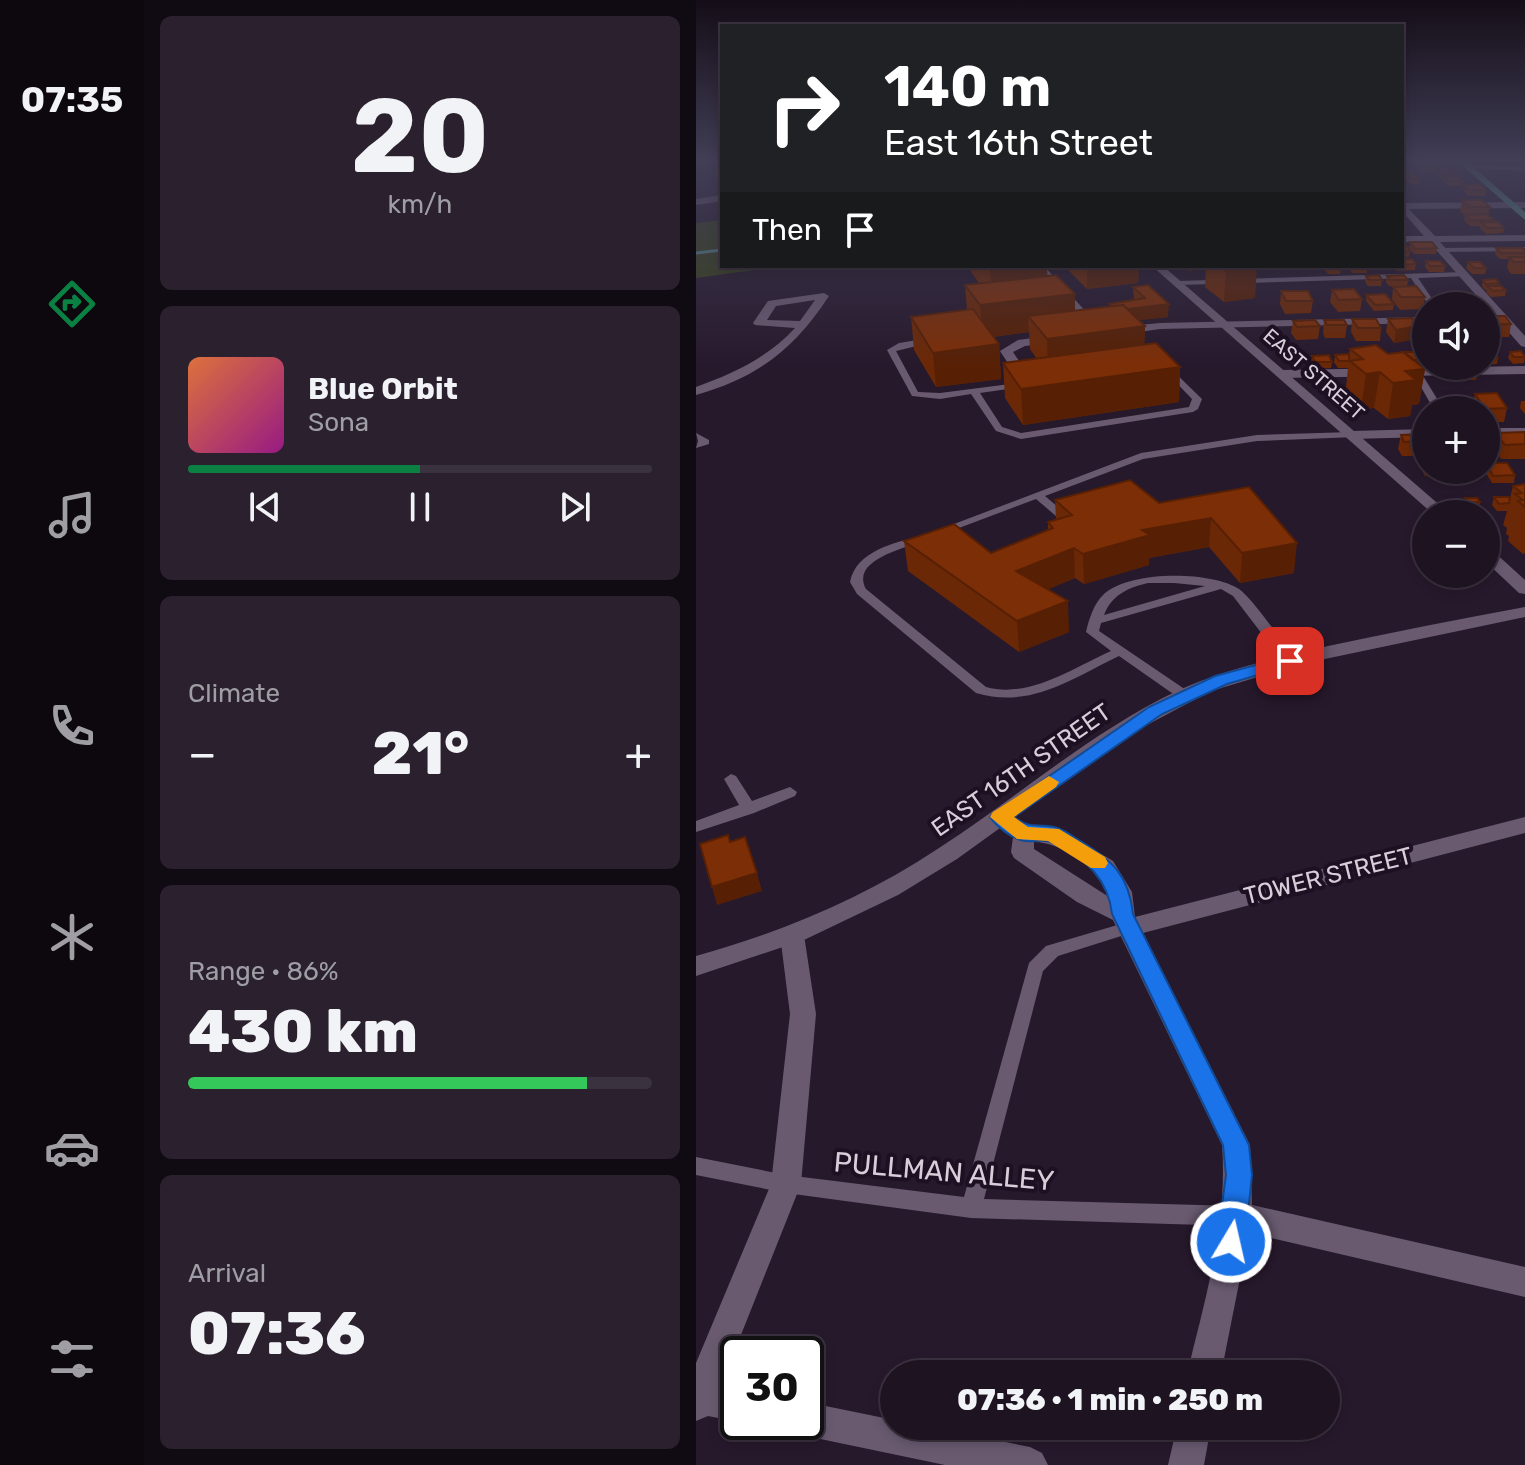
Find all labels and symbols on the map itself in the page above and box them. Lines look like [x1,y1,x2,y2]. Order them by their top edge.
street label: EAST STREET [1258,323,1370,425]
pin [1256,627,1324,695]
street label: EAST 16TH STREET [926,698,1116,842]
street label: TOWER STREET [1241,842,1415,910]
street label: PULLMAN ALLEY [832,1145,1056,1198]
position arrow [1189,1200,1273,1284]
speed limit sign: 30 [720,1336,824,1440]

